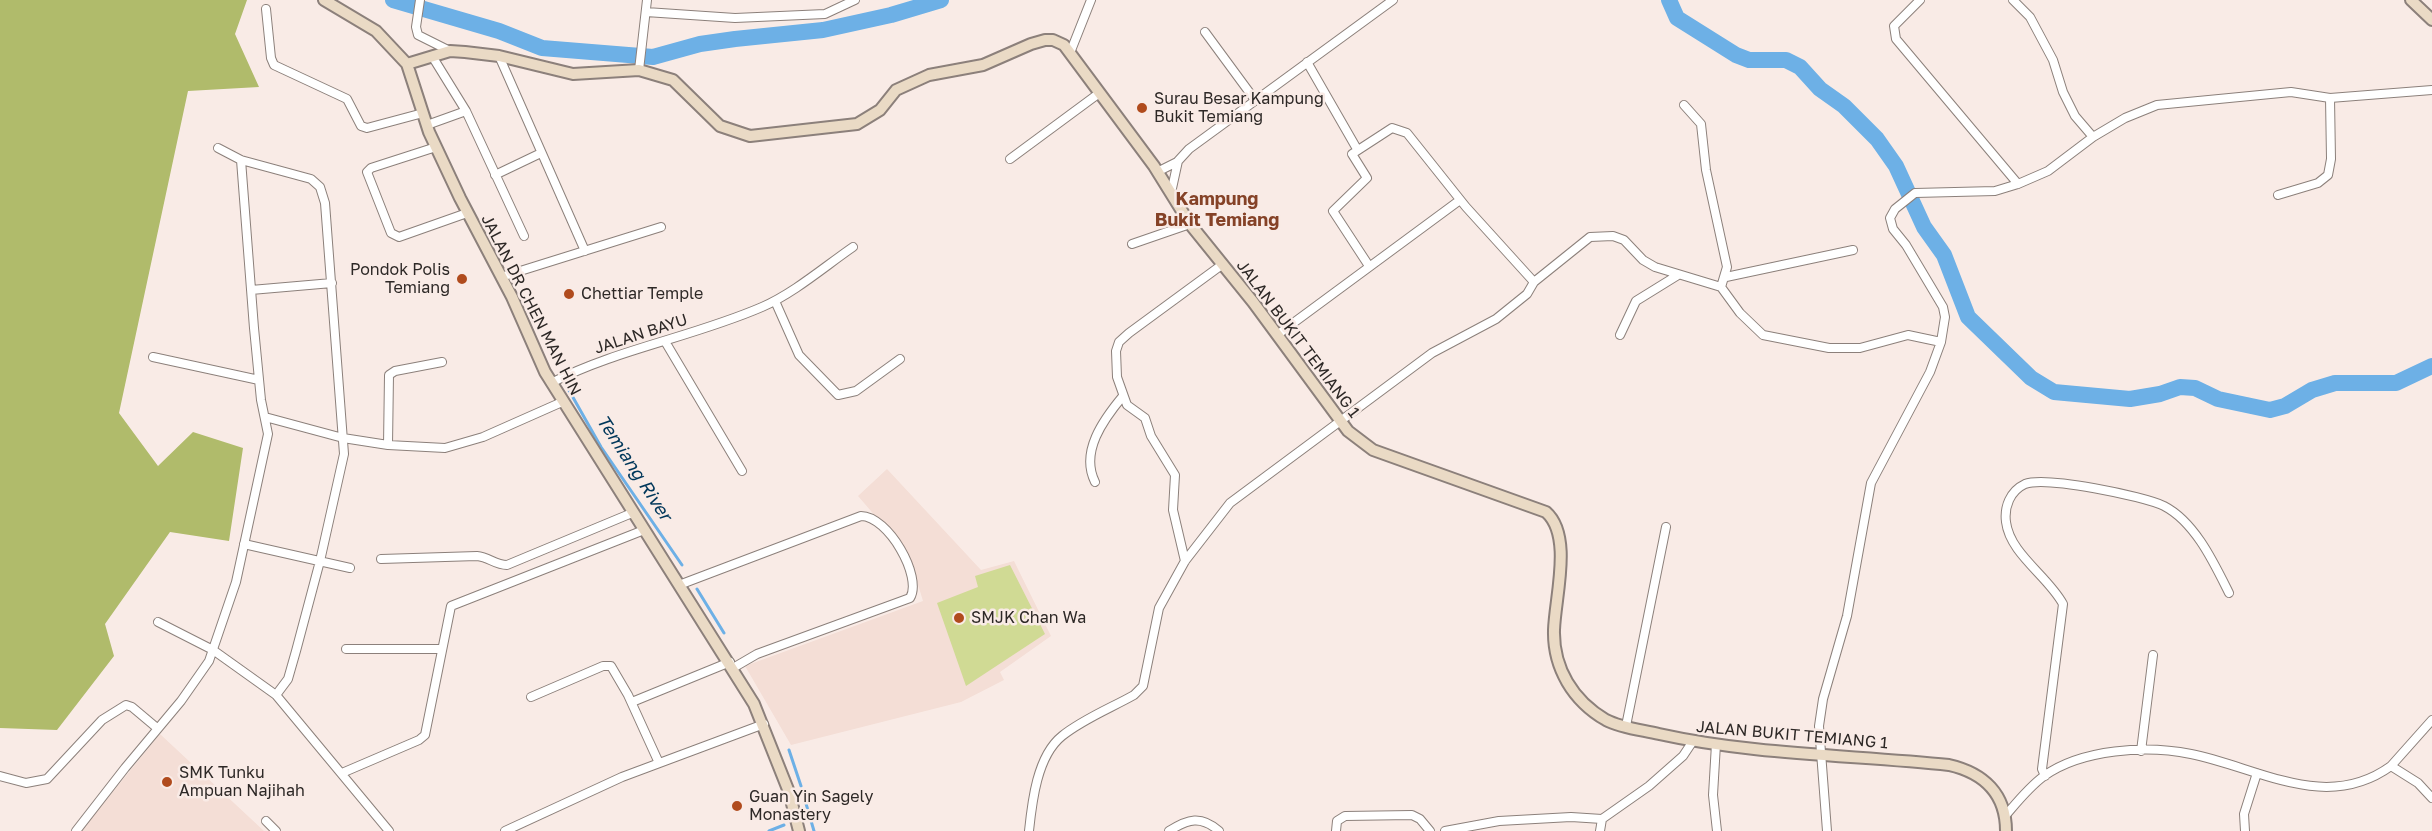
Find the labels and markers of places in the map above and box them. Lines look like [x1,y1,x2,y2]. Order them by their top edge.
place label: Surau Besar Kampung Bukit Temiang [1154,89,1324,127]
marker: Surau Besar Kampung Bukit Temiang [1135,101,1149,115]
place label: Pondok Polis Temiang [350,260,450,298]
marker: Pondok Polis Temiang [455,272,469,286]
place label: Chettiar Temple [581,284,703,304]
marker: Chettiar Temple [562,287,576,301]
place label: SMJK Chan Wa [971,608,1086,628]
marker: SMJK Chan Wa [952,611,966,625]
place label: SMK Tunku Ampuan Najihah [179,763,305,801]
marker: SMK Tunku Ampuan Najihah [160,775,174,789]
place label: Guan Yin Sagely Monastery [749,787,873,825]
marker: Guan Yin Sagely Monastery [730,799,744,813]

